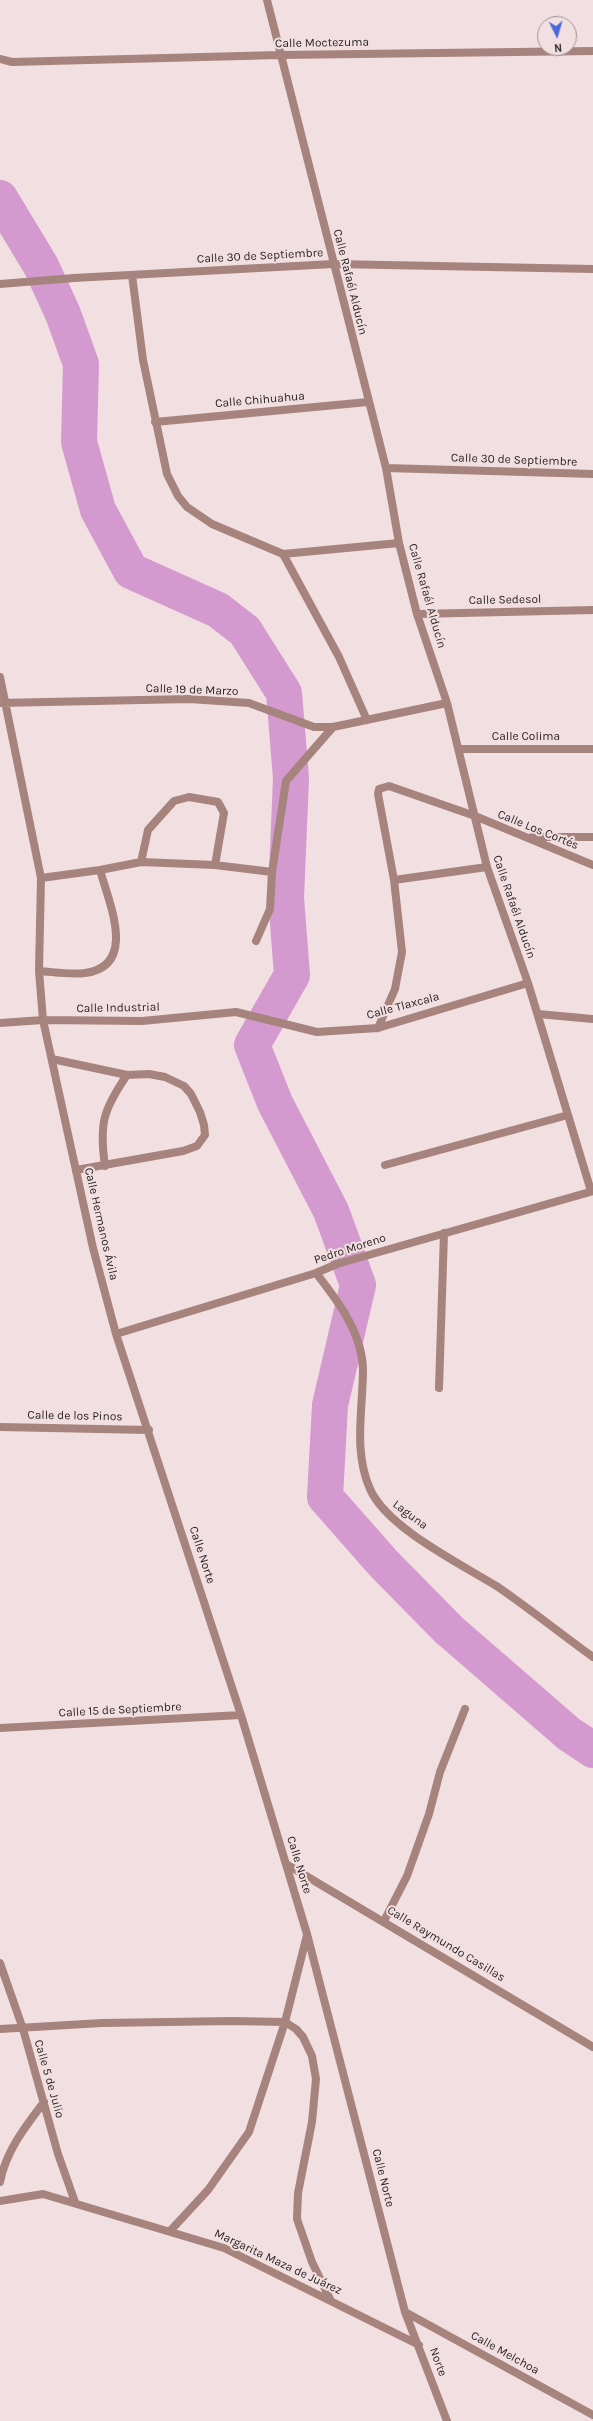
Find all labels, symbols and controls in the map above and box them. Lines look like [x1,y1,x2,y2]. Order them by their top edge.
north arrow [537,16,577,56]
street label: Calle Moctezuma [275,35,369,51]
text: N [554,41,563,54]
street label: Calle Rafaél Alducín [330,228,370,336]
street label: Calle 30 de Septiembre [197,246,323,266]
street label: Calle Chihuahua [214,389,306,411]
street label: Calle 30 de Septiembre [451,451,577,469]
street label: Calle Rafaél Alducín [405,542,449,650]
street label: Calle Sedesol [469,592,541,608]
street label: Calle 19 de Marzo [145,681,239,699]
street label: Calle Colima [492,730,560,744]
street label: Calle Los Cortés [495,807,581,853]
street label: Calle Rafaél Alducín [490,853,538,961]
street label: Calle Tlaxcala [365,989,441,1023]
street label: Calle Industrial [76,1000,160,1016]
street label: Calle Hermanos Ávila [81,1166,121,1282]
street label: Pedro Moreno [312,1231,388,1267]
street label: Calle de los Pinos [27,1408,123,1424]
street label: Laguna [390,1497,430,1533]
street label: Calle Norte [186,1524,218,1586]
street label: Calle 15 de Septiembre [58,1700,182,1720]
street label: Calle Norte [283,1834,315,1896]
street label: Calle Raymundo Casillas [384,1903,508,1985]
street label: Calle 5 de Julio [31,2038,67,2120]
street label: Calle Norte [369,2147,397,2209]
street label: Margarita Maza de Juárez [212,2226,344,2298]
street label: Calle Melchoa [468,2328,542,2378]
street label: Norte [426,2346,450,2378]

